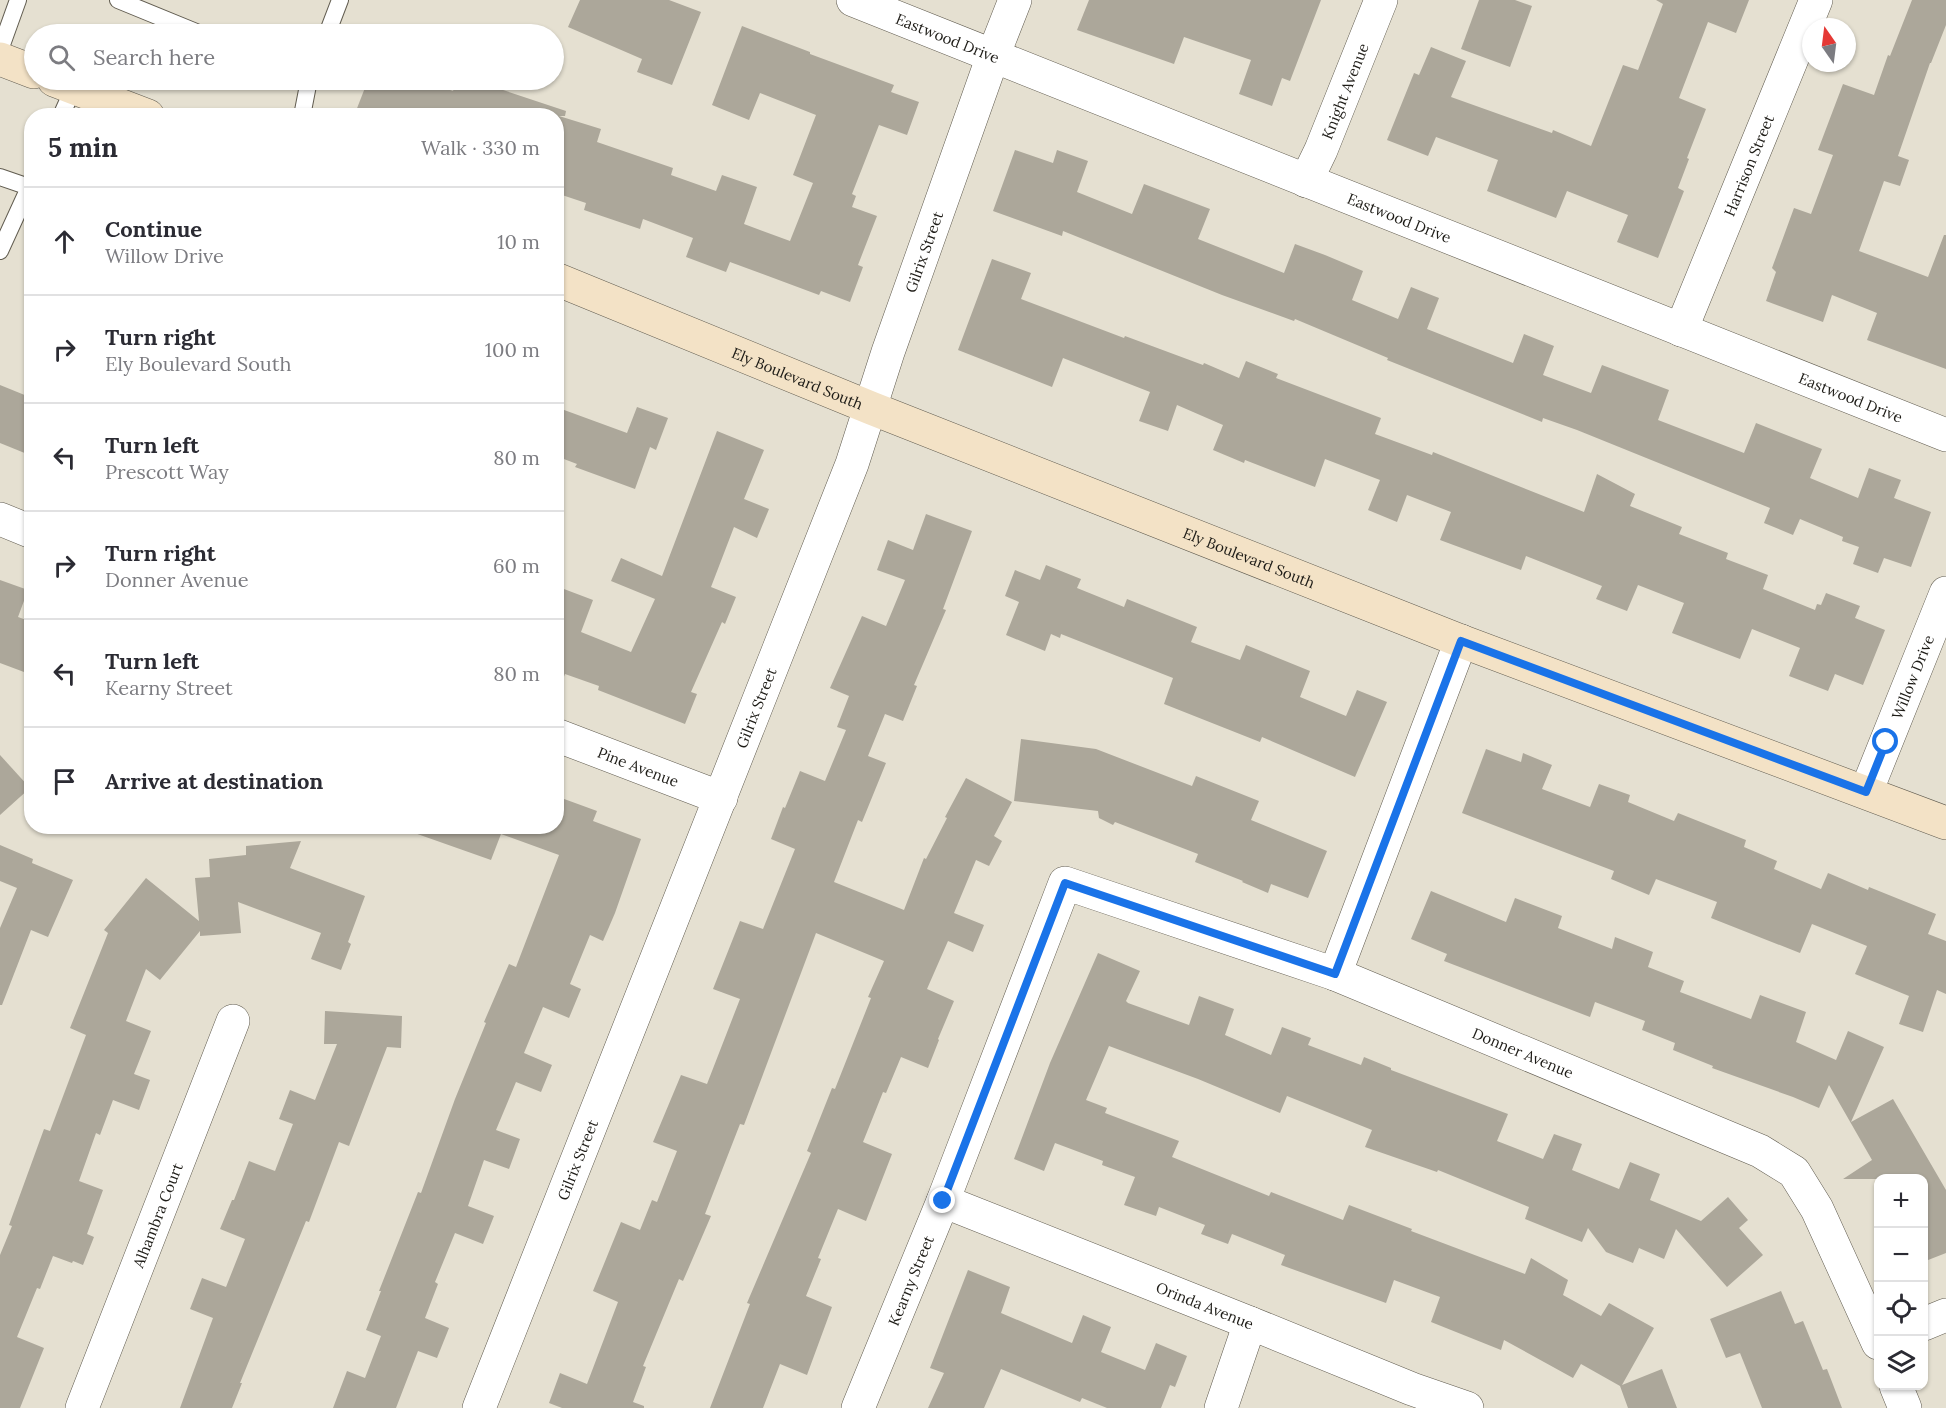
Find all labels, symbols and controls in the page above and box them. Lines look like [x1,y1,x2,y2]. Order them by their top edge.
street label: Eastwood Drive [893,9,1002,67]
north arrow [1802,18,1856,72]
search box [24,24,564,90]
street label: Knight Avenue [1317,40,1372,142]
icon: search [45,41,78,74]
text: Search here [93,43,215,71]
street label: Harrison Street [1719,112,1778,219]
text: 5 min [48,131,118,164]
text: Walk · 330 m [421,135,540,160]
street label: Eastwood Drive [1345,188,1454,247]
street label: Gilrix Street [900,208,947,295]
text: Continue [105,215,202,243]
icon: ahead [48,225,81,258]
text: 10 m [497,229,540,254]
text: Willow Drive [105,243,224,268]
text: Turn right [105,323,216,351]
icon: right [48,333,81,366]
text: 100 m [485,337,540,362]
street label: Ely Boulevard South [729,343,866,413]
text: Ely Boulevard South [105,351,292,376]
street label: Eastwood Drive [1796,368,1905,426]
text: Turn left [105,431,199,459]
icon: left [48,441,81,474]
text: 80 m [493,445,540,470]
text: Prescott Way [105,459,229,484]
street label: Ely Boulevard South [1181,523,1318,592]
text: Turn right [105,539,216,567]
icon: right [48,549,81,582]
text: 60 m [493,553,540,578]
text: Donner Avenue [105,567,249,592]
street label: Willow Drive [1887,632,1938,722]
text: Turn left [105,647,199,675]
icon: left [48,657,81,690]
text: 80 m [493,661,540,686]
street label: Gilrix Street [731,665,780,751]
text: Kearny Street [105,675,233,700]
route start [1872,728,1898,754]
street label: Pine Avenue [595,742,682,791]
icon: arrive [48,765,81,798]
text: Arrive at destination [105,767,323,795]
street label: Donner Avenue [1470,1023,1576,1082]
street label: Gilrix Street [553,1117,602,1203]
street label: Alhambra Court [128,1160,186,1271]
map controls [1874,1174,1928,1390]
button: + [1874,1174,1928,1228]
route end [929,1187,955,1213]
button: − [1874,1228,1928,1282]
street label: Kearny Street [883,1232,937,1328]
street label: Orinda Avenue [1154,1277,1257,1333]
button: locate [1874,1282,1928,1336]
button: layers [1874,1336,1928,1390]

